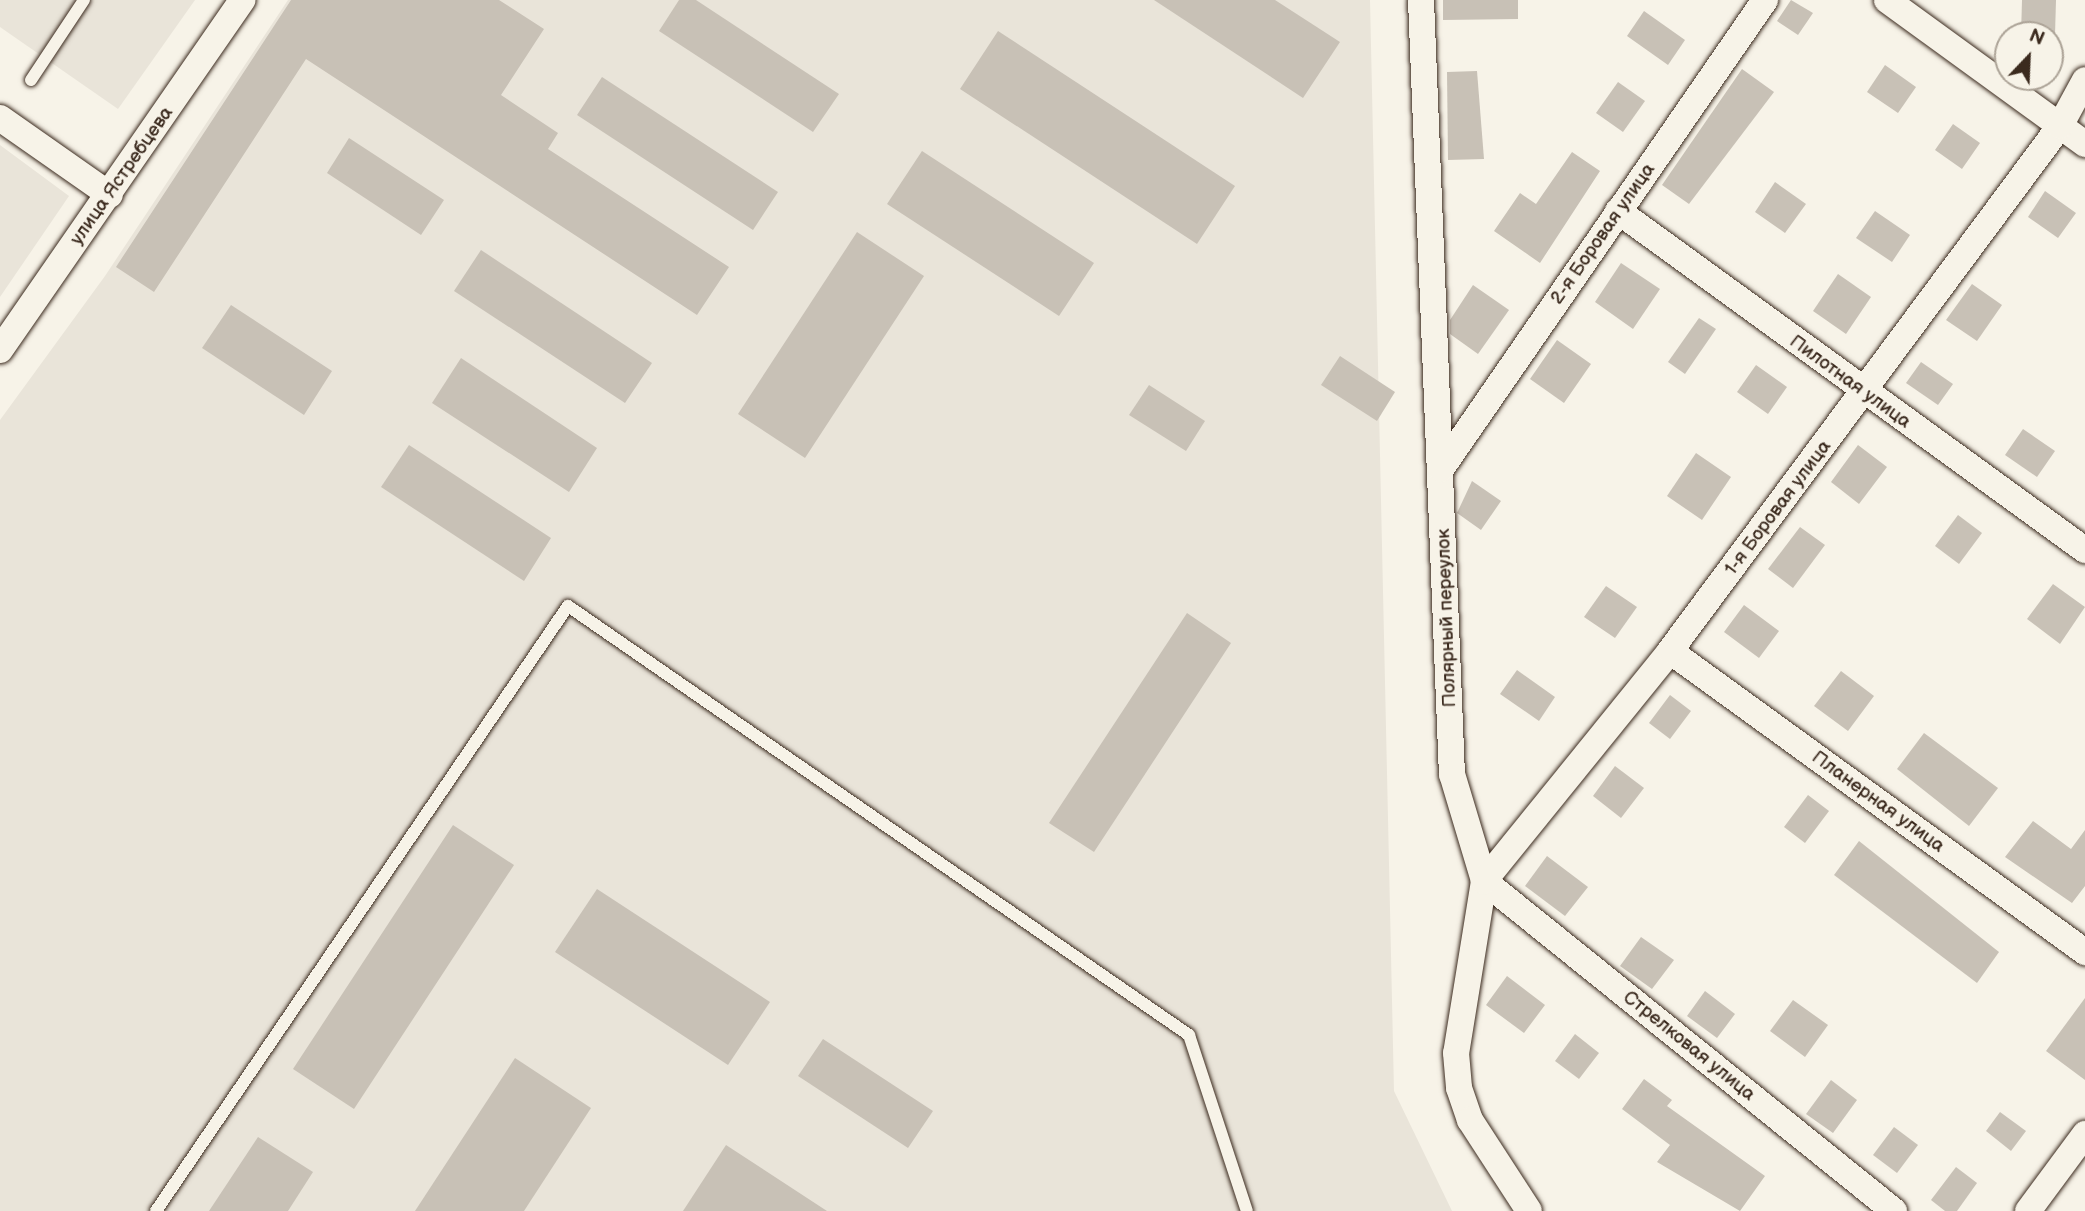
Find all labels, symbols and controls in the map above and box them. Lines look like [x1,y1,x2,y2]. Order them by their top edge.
north arrow [1994,21,2064,91]
text: N [2026,25,2048,51]
street label: улица Ястребцева [66,102,178,250]
street label: 2-я Боровая улица [1546,159,1660,309]
street label: Пилотная улица [1785,330,1915,434]
street label: 1-я Боровая улица [1720,436,1836,580]
street label: Полярный переулок [1432,528,1462,708]
street label: Планерная улица [1807,746,1949,858]
street label: Стрелковая улица [1619,986,1759,1106]

